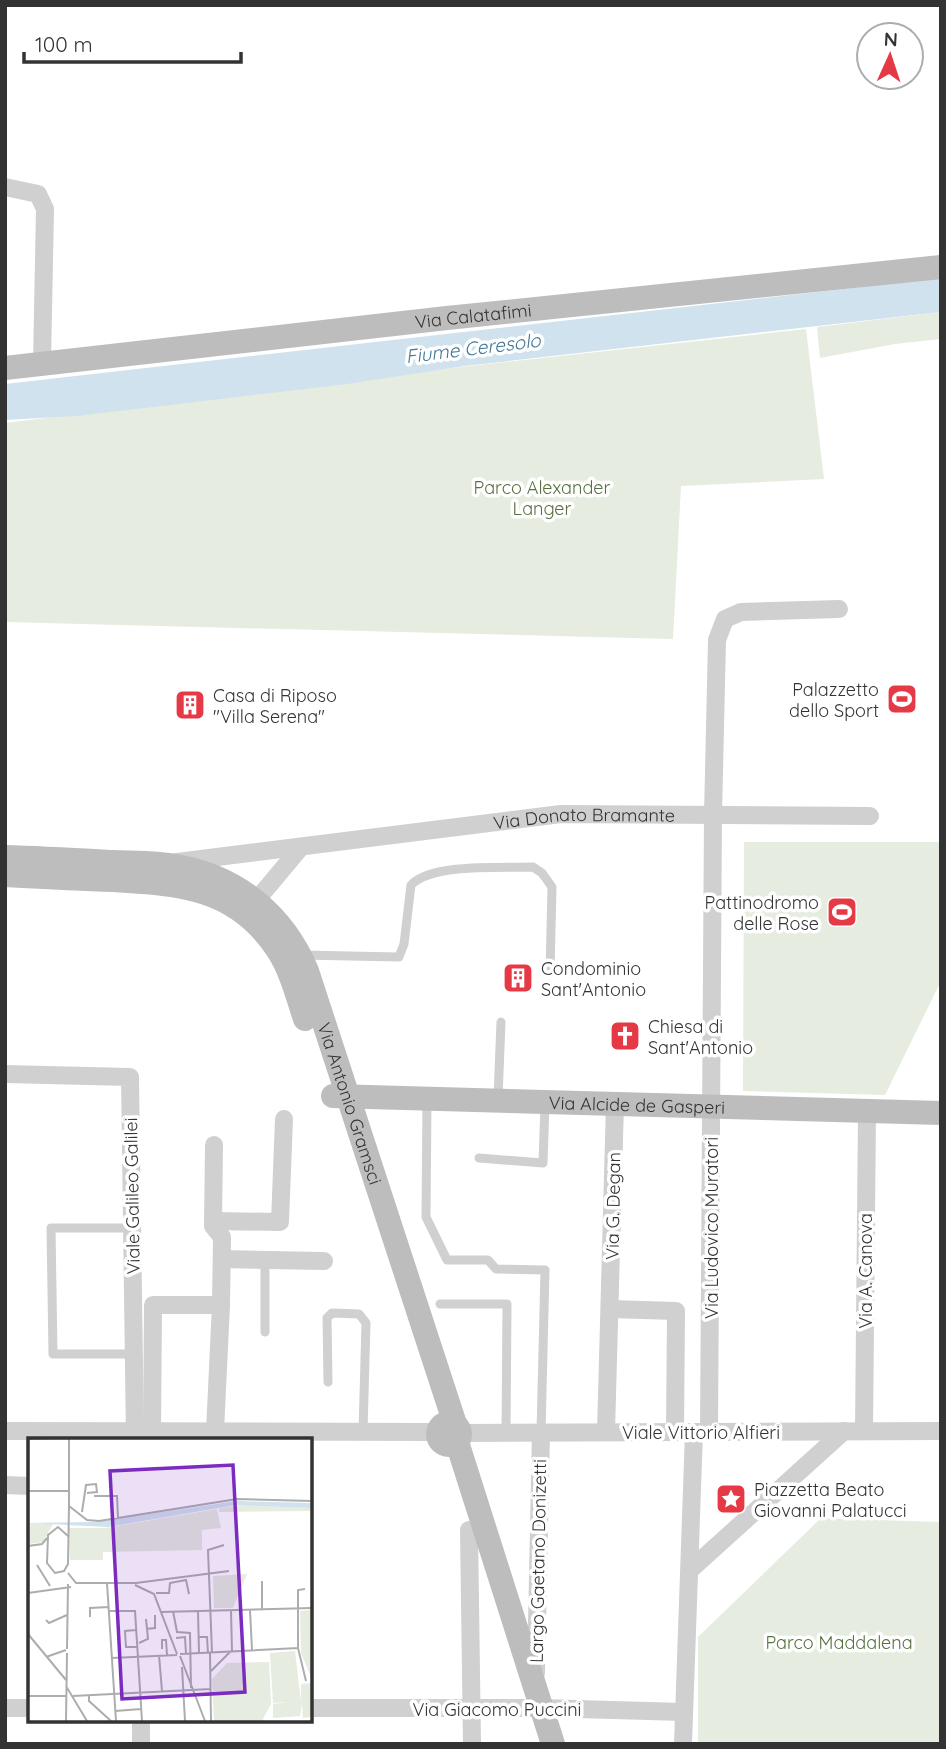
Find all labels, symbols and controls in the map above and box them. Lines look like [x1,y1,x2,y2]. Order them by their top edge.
scale bar [24,21,242,65]
north arrow [855,21,925,91]
text: N [883,27,898,51]
text: 100 m [35,31,93,57]
street label: Via Calatafimi [414,298,532,333]
water label: Fiume Ceresolo [404,328,543,368]
park label: Parco Alexander Langer [474,476,610,520]
place label: Palazzetto dello Sport [789,678,879,722]
sports icon: Palazzetto dello Sport [885,682,919,716]
place label: Casa di Riposo "Villa Serena" [213,684,337,728]
building icon: Casa di Riposo "Villa Serena" [173,688,207,722]
street label: Via Donato Bramante [492,802,675,834]
place label: Pattinodromo delle Rose [705,891,819,935]
sports icon: Pattinodromo delle Rose [825,895,859,929]
place label: Condominio Sant'Antonio [541,957,646,1001]
building icon: Condominio Sant'Antonio [501,961,535,995]
place label: Chiesa di Sant'Antonio [648,1015,753,1059]
church icon: Chiesa di Sant'Antonio [608,1019,642,1053]
street label: Via Antonio Gramsci [313,1020,387,1187]
street label: Via Alcide de Gasperi [548,1091,725,1118]
street label: Viale Galileo Galilei [119,1117,145,1275]
street label: Via Ludovico Muratori [700,1137,723,1319]
street label: Via G. Degan [601,1152,625,1260]
street label: Via A. Canova [854,1213,877,1329]
street label: Viale Vittorio Alfieri [622,1421,780,1444]
inset map [28,1438,312,1721]
street label: Largo Gaetano Donizetti [525,1459,551,1663]
place label: Piazzetta Beato Giovanni Palatucci [754,1478,907,1522]
place icon: Piazzetta Beato Giovanni Palatucci [714,1482,748,1516]
park label: Parco Maddalena [765,1631,913,1654]
street label: Via Giacomo Puccini [413,1698,581,1721]

